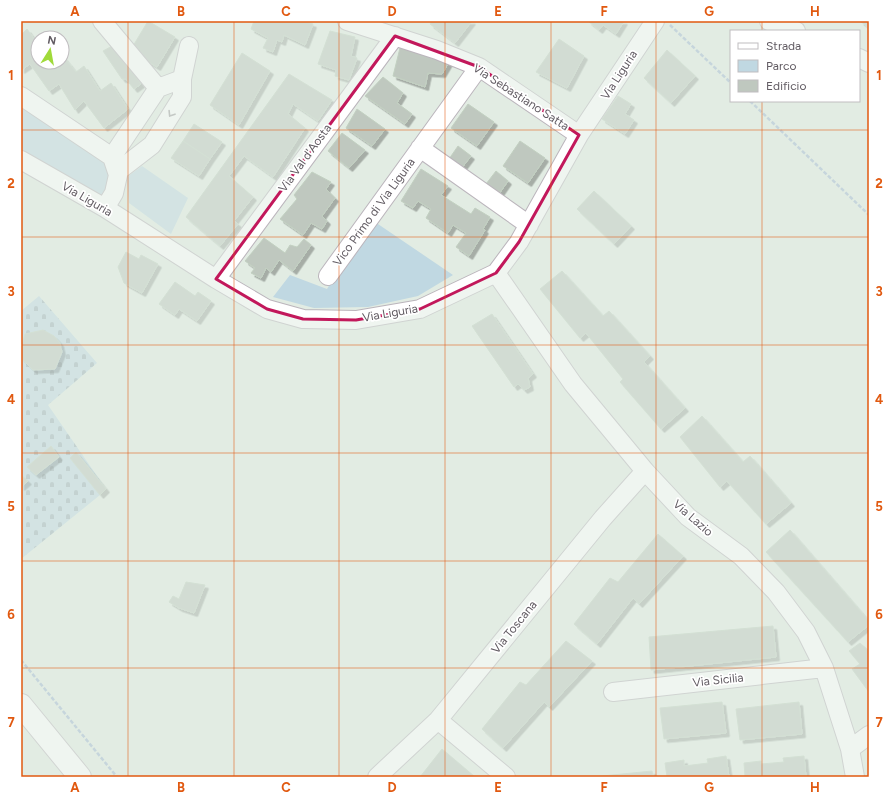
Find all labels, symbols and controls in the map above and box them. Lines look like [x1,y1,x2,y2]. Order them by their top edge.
text: A [70,4,80,19]
text: B [177,4,185,19]
text: C [281,4,291,19]
text: D [387,4,397,19]
text: E [494,4,502,19]
text: F [600,4,608,19]
text: G [704,4,714,19]
text: H [810,4,820,19]
north arrow [30,30,70,70]
legend [730,30,860,102]
text: N [46,33,57,48]
text: Strada [766,39,801,53]
street label: Via Liguria [598,48,640,102]
text: Parco [766,59,796,73]
street label: Via Sebastiano Satta [470,61,572,133]
text: 1 [8,68,14,83]
text: 1 [876,68,882,83]
text: Edificio [766,79,806,93]
one-way arrow [168,110,176,117]
street label: Via Val d'Aosta [276,121,334,195]
street label: Vico Primo di Via Liguria [330,155,418,269]
text: 2 [7,176,15,191]
text: 2 [875,176,883,191]
street label: Via Liguria [59,179,115,219]
text: 3 [7,284,15,299]
text: 3 [875,284,883,299]
street label: Via Liguria [361,301,419,325]
text: 4 [7,392,15,407]
text: 4 [875,392,883,407]
street label: Via Lazio [670,497,716,539]
text: 5 [7,499,15,514]
text: 5 [875,499,883,514]
street label: Via Toscana [488,598,540,656]
text: 6 [7,607,15,622]
text: 6 [875,607,883,622]
street label: Via Sicilia [692,670,744,690]
text: 7 [7,715,15,730]
text: 7 [875,715,883,730]
text: A [70,780,80,795]
text: B [177,780,185,795]
text: C [281,780,291,795]
text: D [387,780,397,795]
text: E [494,780,502,795]
text: F [600,780,608,795]
text: G [704,780,714,795]
text: H [810,780,820,795]

